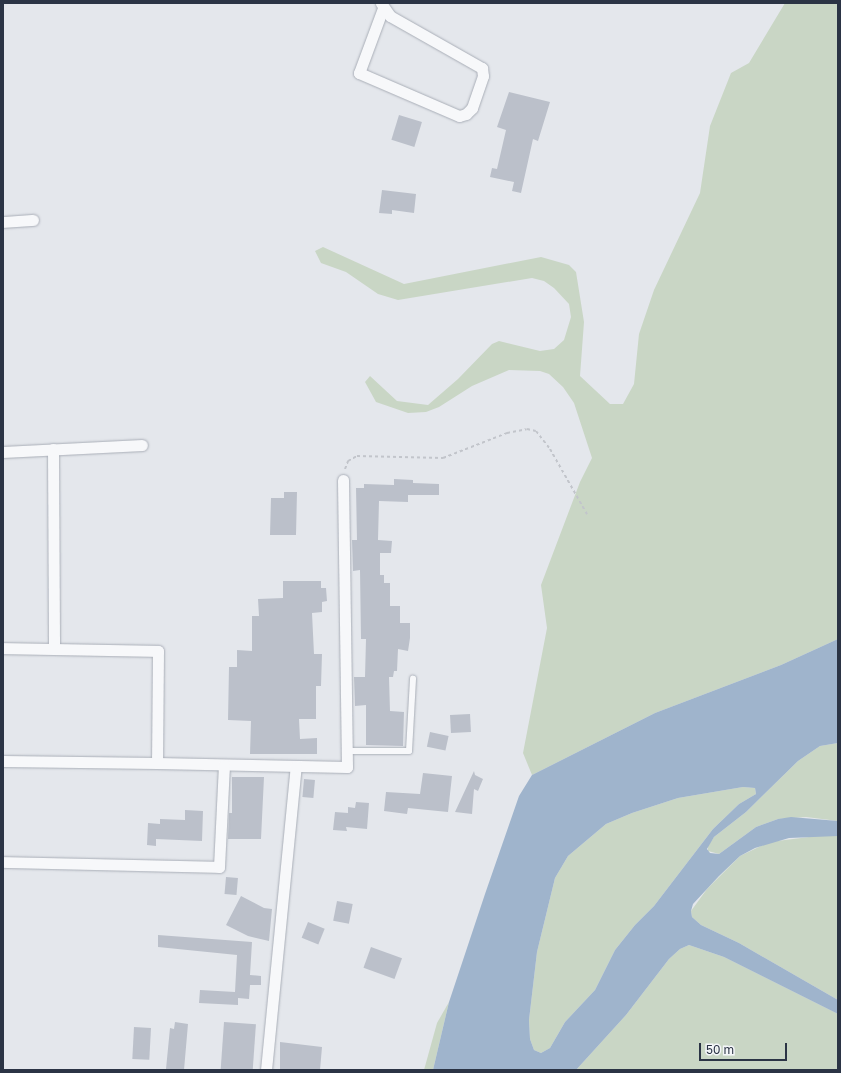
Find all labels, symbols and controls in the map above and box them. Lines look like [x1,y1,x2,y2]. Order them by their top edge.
scale bar [701,1035,789,1061]
text: 50 m [706,1042,734,1057]

